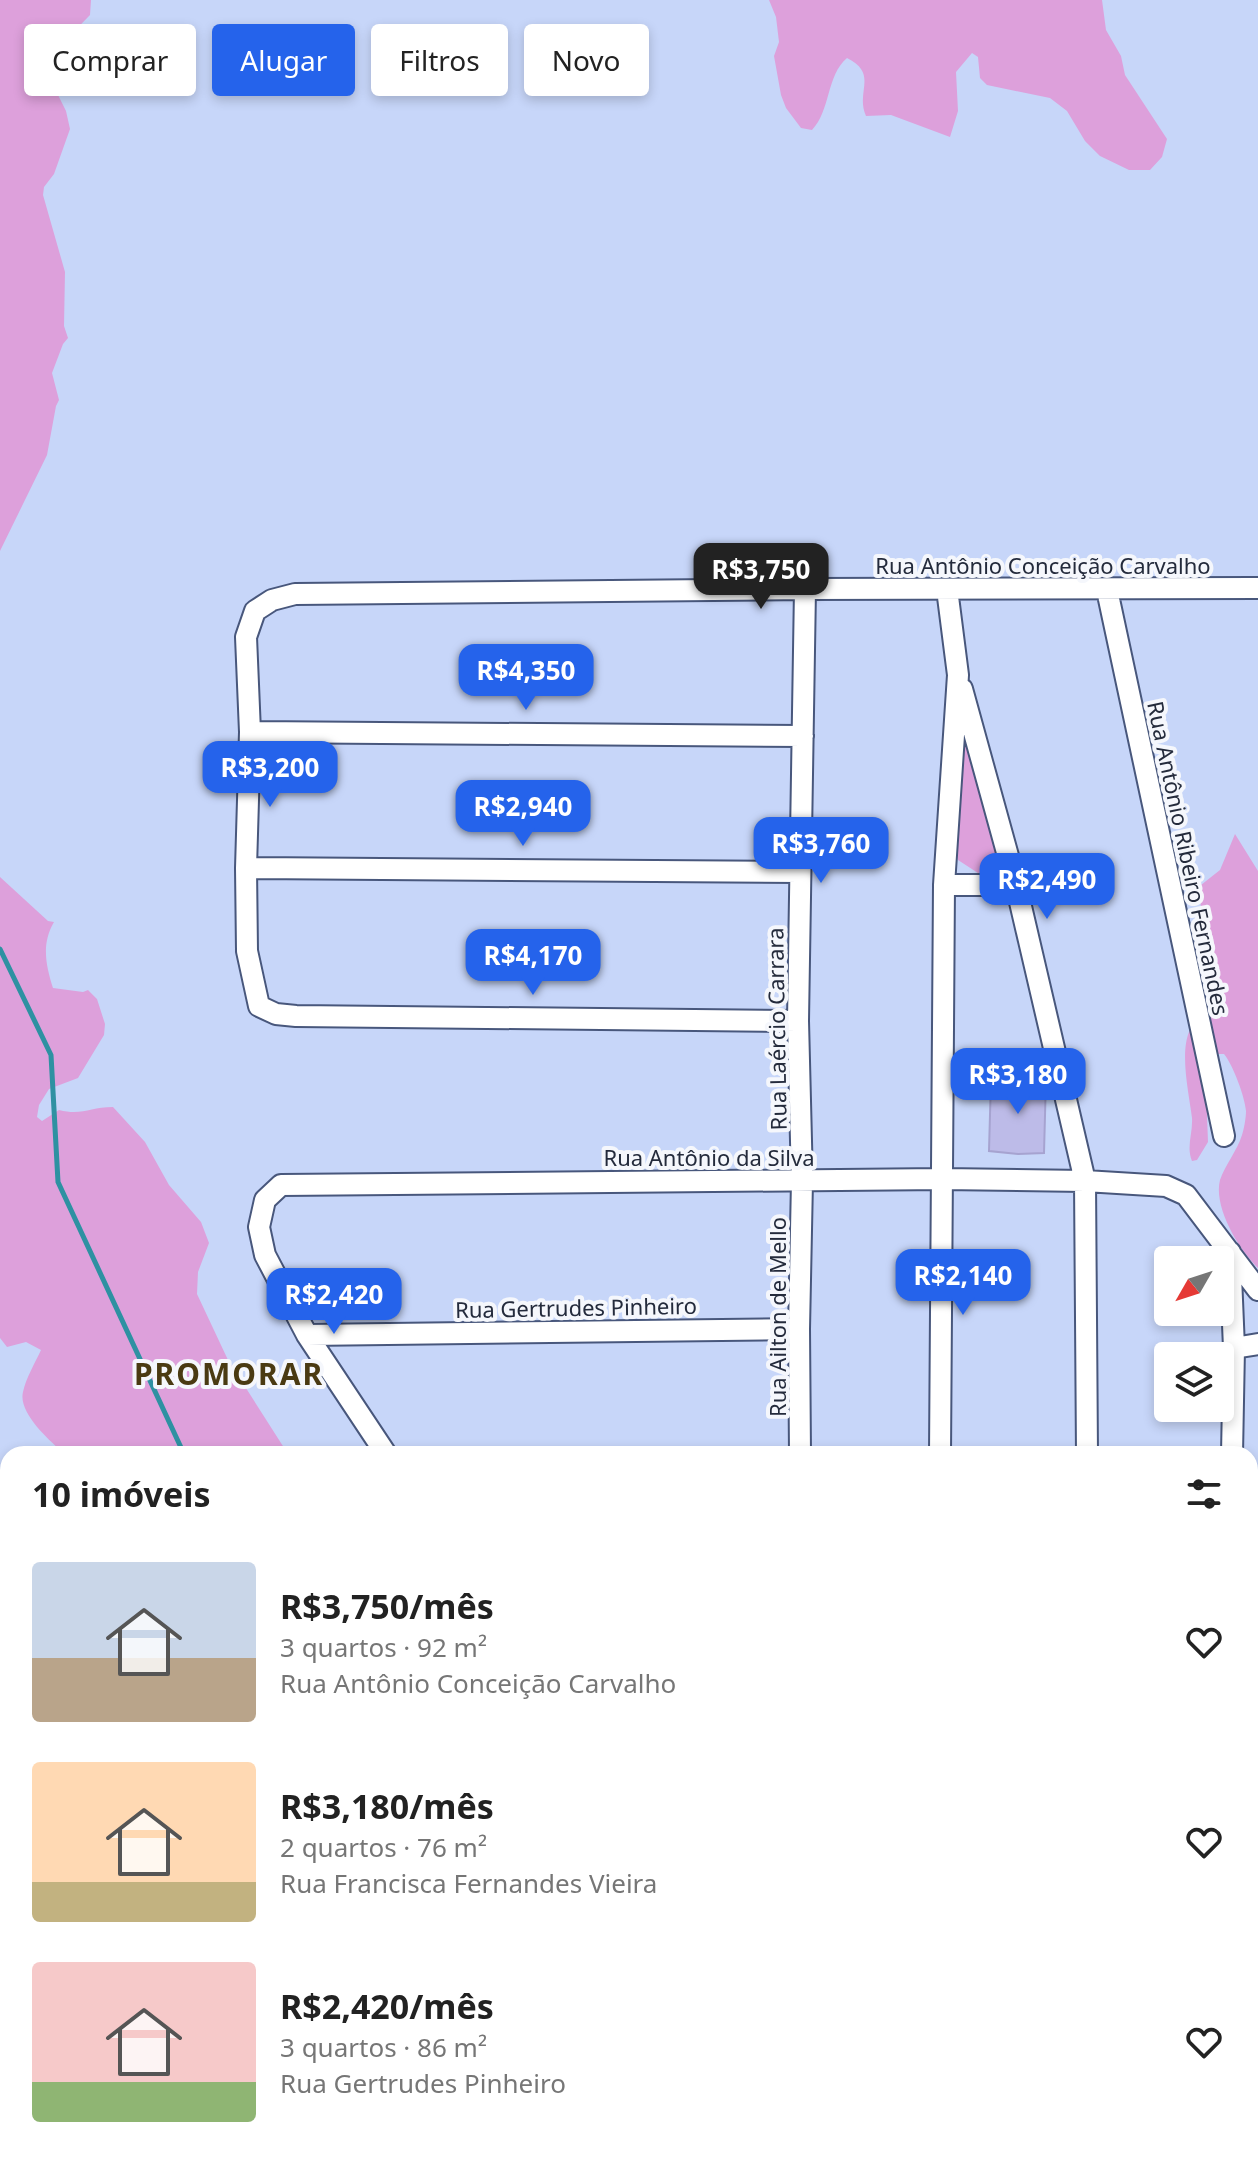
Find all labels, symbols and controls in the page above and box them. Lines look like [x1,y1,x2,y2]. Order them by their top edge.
chip: Comprar [24,24,196,96]
chip: Alugar [212,24,355,96]
chip: Filtros [371,24,508,96]
chip: Novo [524,24,649,96]
pin: R$3,750 [687,543,835,611]
street label: Rua Antônio Conceição Carvalho [875,550,1211,580]
text: R$3,750 [712,551,810,587]
pin: R$4,350 [452,644,600,712]
text: R$4,350 [477,652,575,688]
street label: Rua Antônio Ribeiro Fernandes [1141,698,1237,1018]
pin: R$3,200 [196,741,344,809]
text: R$3,200 [221,749,319,785]
pin: R$2,940 [449,780,597,848]
text: R$2,940 [474,788,572,824]
pin: R$3,760 [747,817,895,885]
text: R$3,760 [772,825,870,861]
pin: R$2,490 [973,853,1121,921]
text: R$2,490 [998,861,1096,897]
street label: Rua Laércio Carrara [759,927,793,1131]
pin: R$4,170 [459,929,607,997]
text: R$4,170 [484,937,582,973]
pin: R$3,180 [944,1048,1092,1116]
text: R$3,180 [969,1056,1067,1092]
street label: Rua Antônio da Silva [603,1142,815,1172]
street label: Rua Ailton de Mello [762,1217,792,1417]
north arrow [1154,1246,1234,1326]
map controls [1154,1246,1234,1422]
pin: R$2,140 [889,1249,1037,1317]
text: R$2,140 [914,1257,1012,1293]
pin: R$2,420 [260,1268,408,1336]
text: R$2,420 [285,1276,383,1312]
street label: Rua Gertrudes Pinheiro [455,1290,697,1324]
button: layers [1154,1342,1234,1422]
district label: PROMORAR [134,1353,324,1394]
text: 10 imóveis [32,1471,211,1517]
icon: filters [1182,1472,1226,1516]
text: R$3,750/mês [280,1583,494,1629]
icon: home [96,1594,192,1690]
icon: heart [1182,1620,1226,1664]
text: 3 quartos · 92 m² [280,1629,487,1665]
text: Rua Antônio Conceição Carvalho [280,1665,676,1701]
text: R$3,180/mês [280,1783,494,1829]
icon: home [96,1794,192,1890]
icon: heart [1182,1820,1226,1864]
text: 2 quartos · 76 m² [280,1829,487,1865]
text: Rua Francisca Fernandes Vieira [280,1865,657,1901]
text: R$2,420/mês [280,1983,494,2029]
icon: home [96,1994,192,2090]
icon: heart [1182,2020,1226,2064]
text: 3 quartos · 86 m² [280,2029,487,2065]
text: Rua Gertrudes Pinheiro [280,2065,566,2101]

